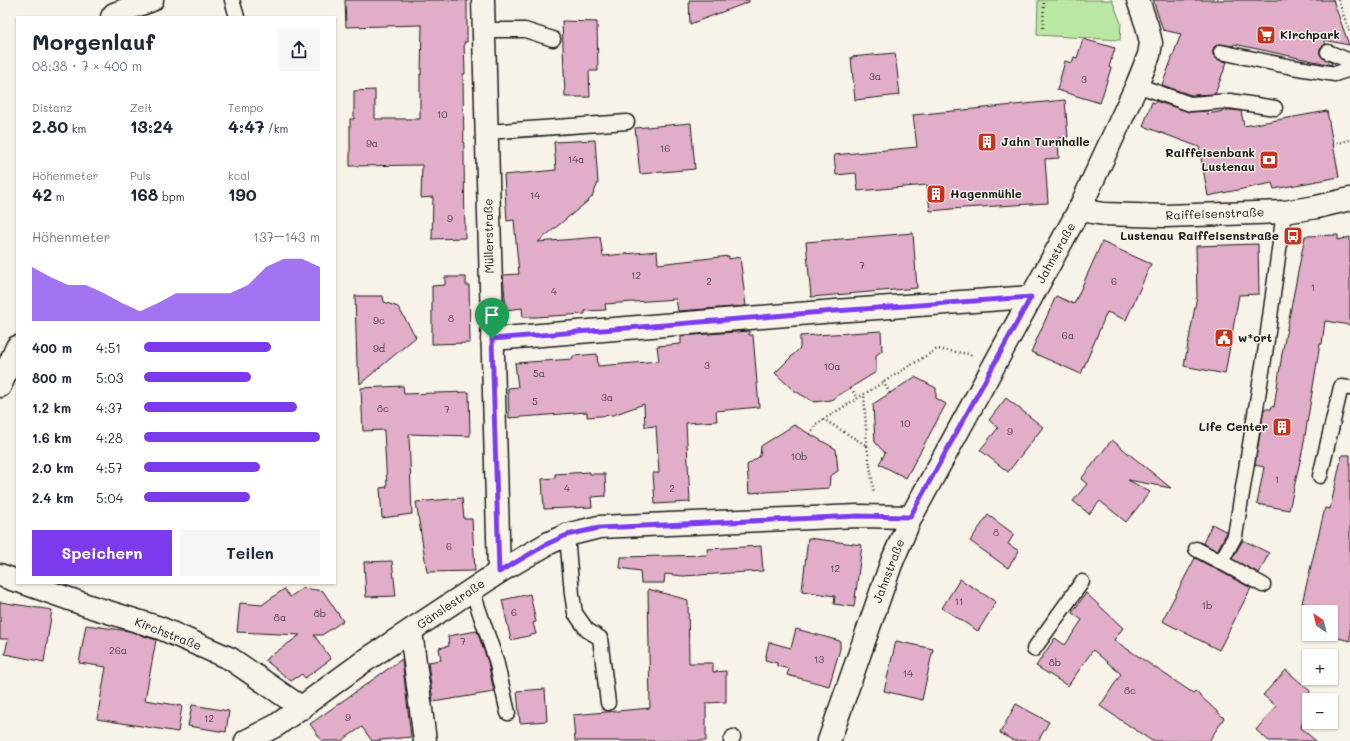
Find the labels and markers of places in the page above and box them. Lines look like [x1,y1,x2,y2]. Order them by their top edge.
supermarket icon: Kirchpark [1255,24,1277,46]
place label: Kirchpark [1280,26,1340,42]
building icon: Jahn Turnhalle [976,131,998,153]
place label: Jahn Turnhalle [1001,133,1090,149]
place label: Raiffeisenbank Lustenau [1165,144,1255,174]
bank icon: Raiffeisenbank Lustenau [1258,149,1280,171]
building icon: Hagenmühle [925,183,947,205]
place label: Hagenmühle [950,185,1022,201]
bus stop icon: Lustenau Raiffeisenstraße [1282,225,1304,247]
place label: Lustenau Raiffeisenstraße [1120,227,1279,243]
pin [475,298,509,339]
public building icon: w*ort [1213,327,1235,349]
place label: w*ort [1238,329,1272,345]
building icon: Life Center [1271,416,1293,438]
place label: Life Center [1199,418,1268,434]

